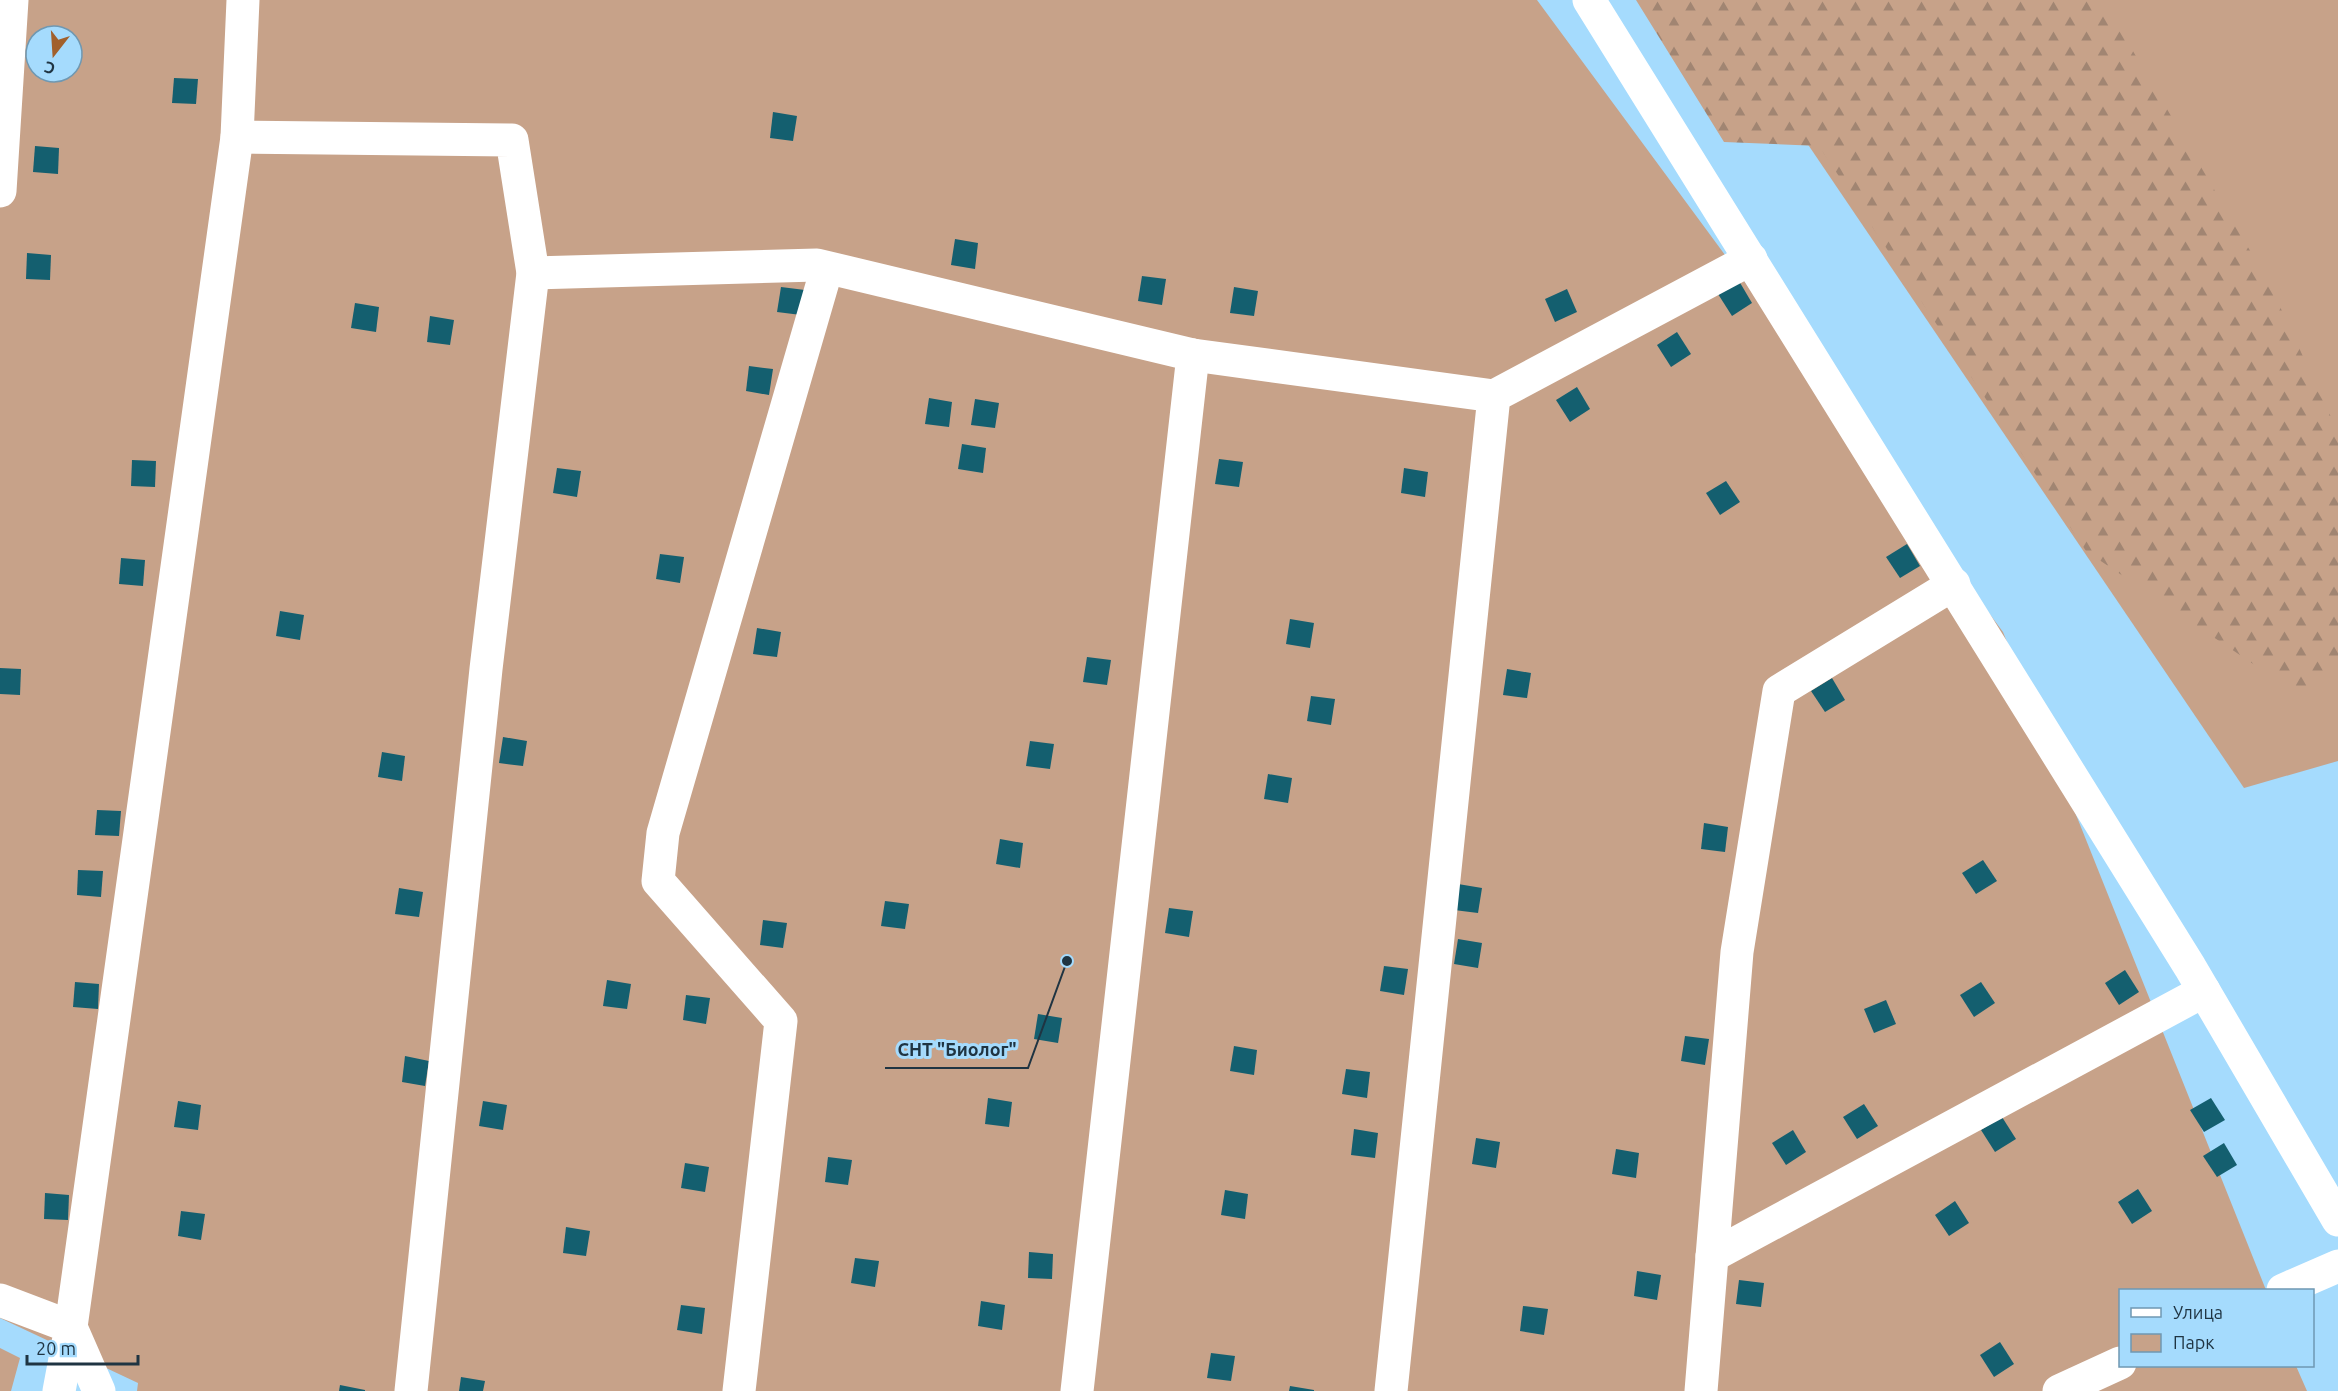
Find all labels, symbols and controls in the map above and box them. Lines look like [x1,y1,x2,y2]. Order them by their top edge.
north arrow [24,24,84,84]
text: С [42,58,57,78]
callout: СНТ "Биолог" [885,1032,1028,1068]
text: СНТ "Биолог" [897,1039,1017,1059]
legend [2119,1289,2314,1367]
text: Улица [2173,1302,2223,1322]
scale bar [27,1328,138,1366]
text: Парк [2173,1332,2214,1352]
text: 20 m [36,1338,76,1358]

